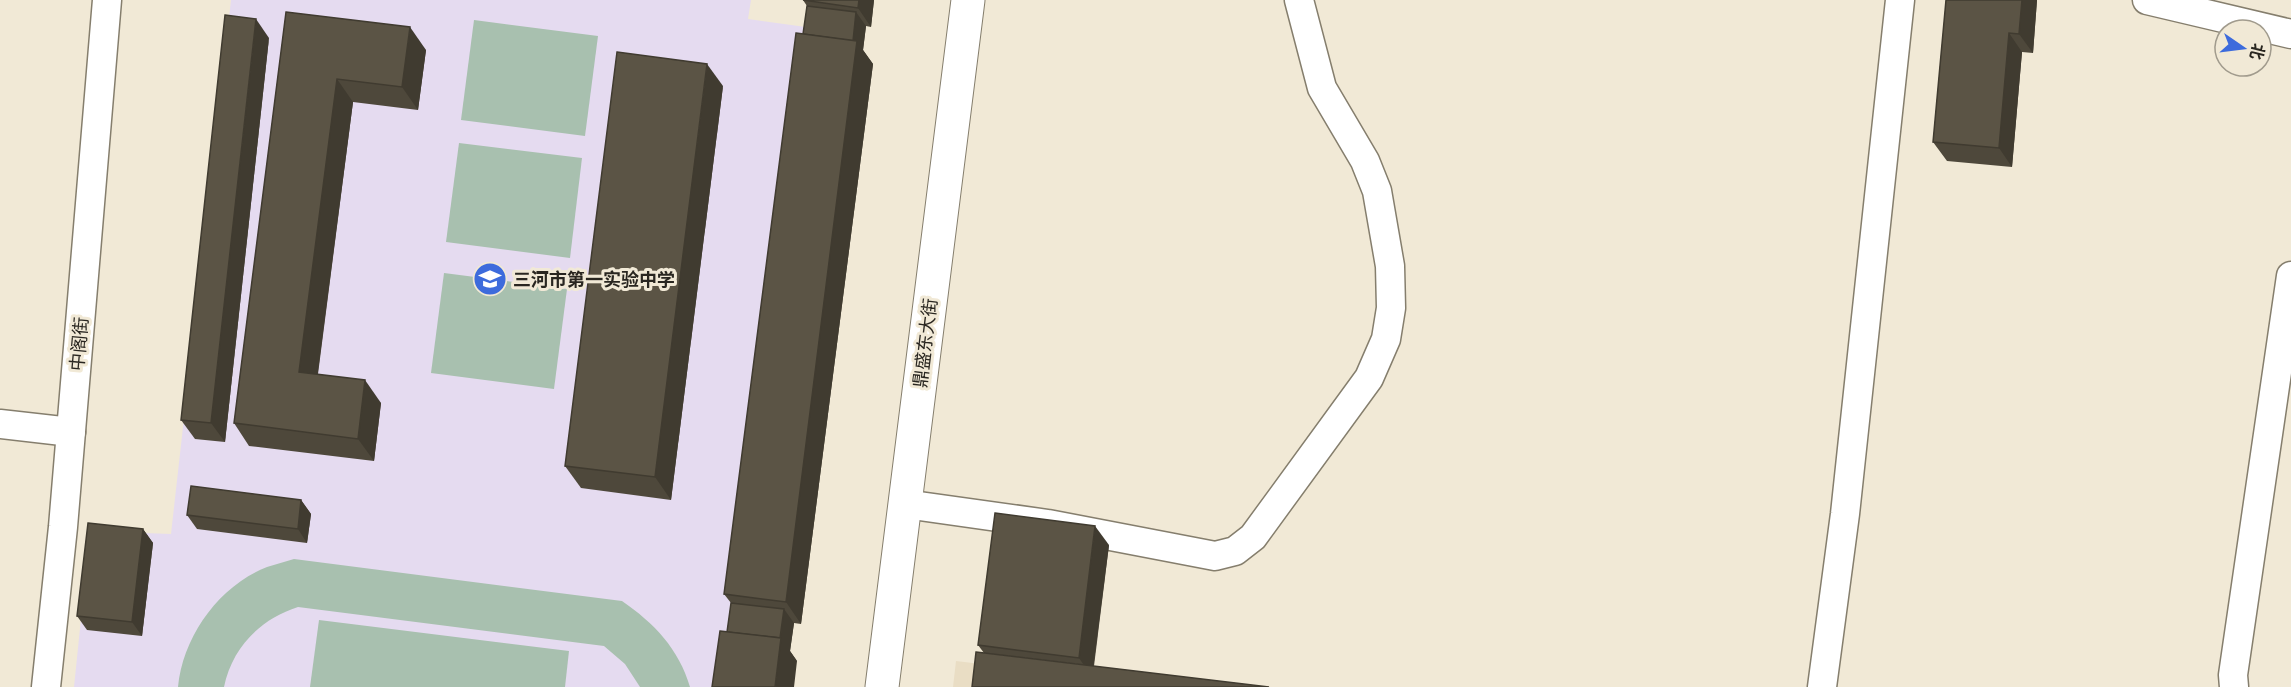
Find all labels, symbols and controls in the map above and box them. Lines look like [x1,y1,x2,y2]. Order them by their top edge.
north arrow [2213,18,2273,78]
text: 北 [2246,41,2268,62]
school or university icon: 三河市第一实验中学 [472,261,508,297]
place label: 三河市第一实验中学 [513,269,675,290]
street label: 鼎盛东大街 [909,297,941,389]
street label: 中阁街 [66,316,92,372]

